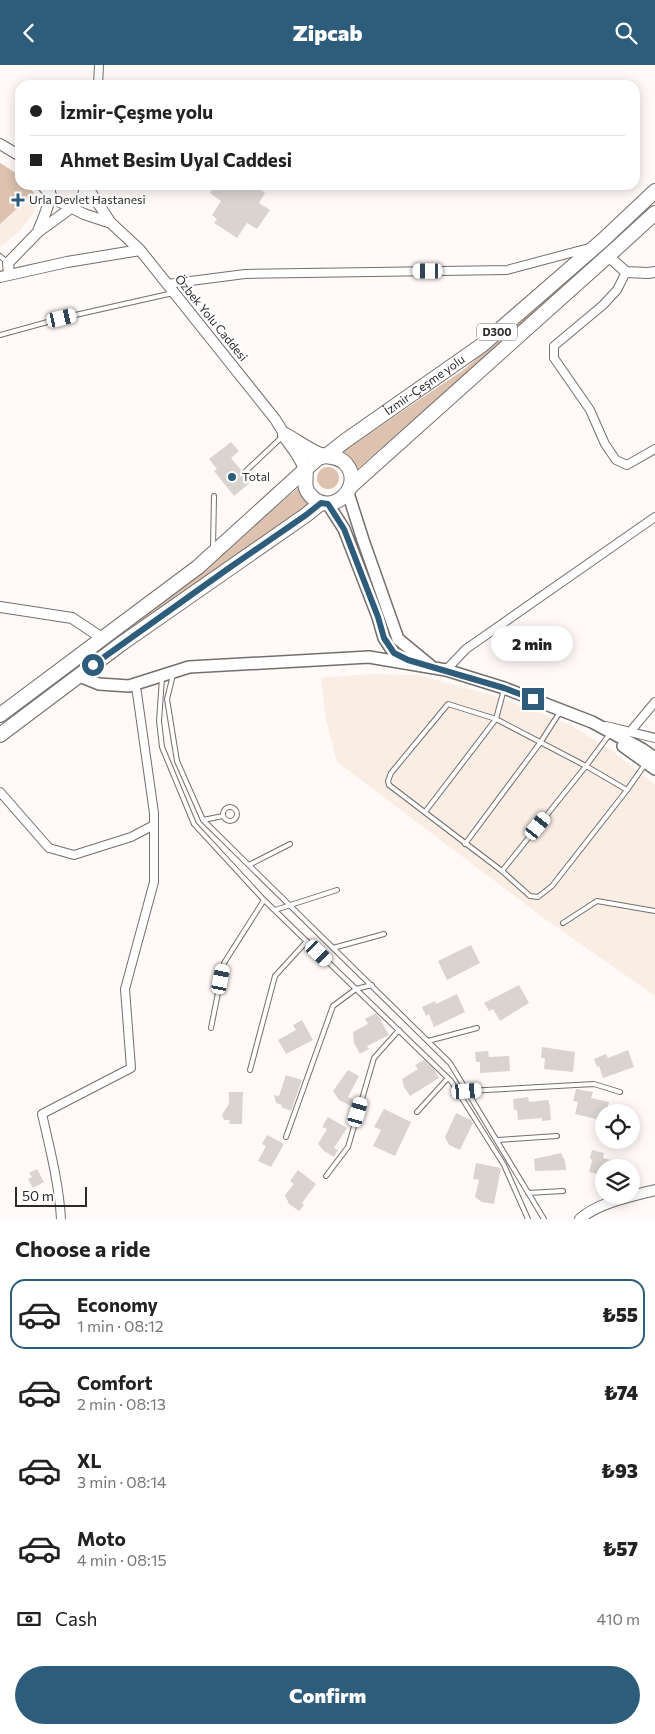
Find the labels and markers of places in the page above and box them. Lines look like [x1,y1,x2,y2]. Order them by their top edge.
place label: Urla Devlet Hastanesi [29,192,146,206]
marker: Urla Devlet Hastanesi [11,193,25,207]
place label: Total [242,469,270,483]
marker: Total [226,471,238,483]

